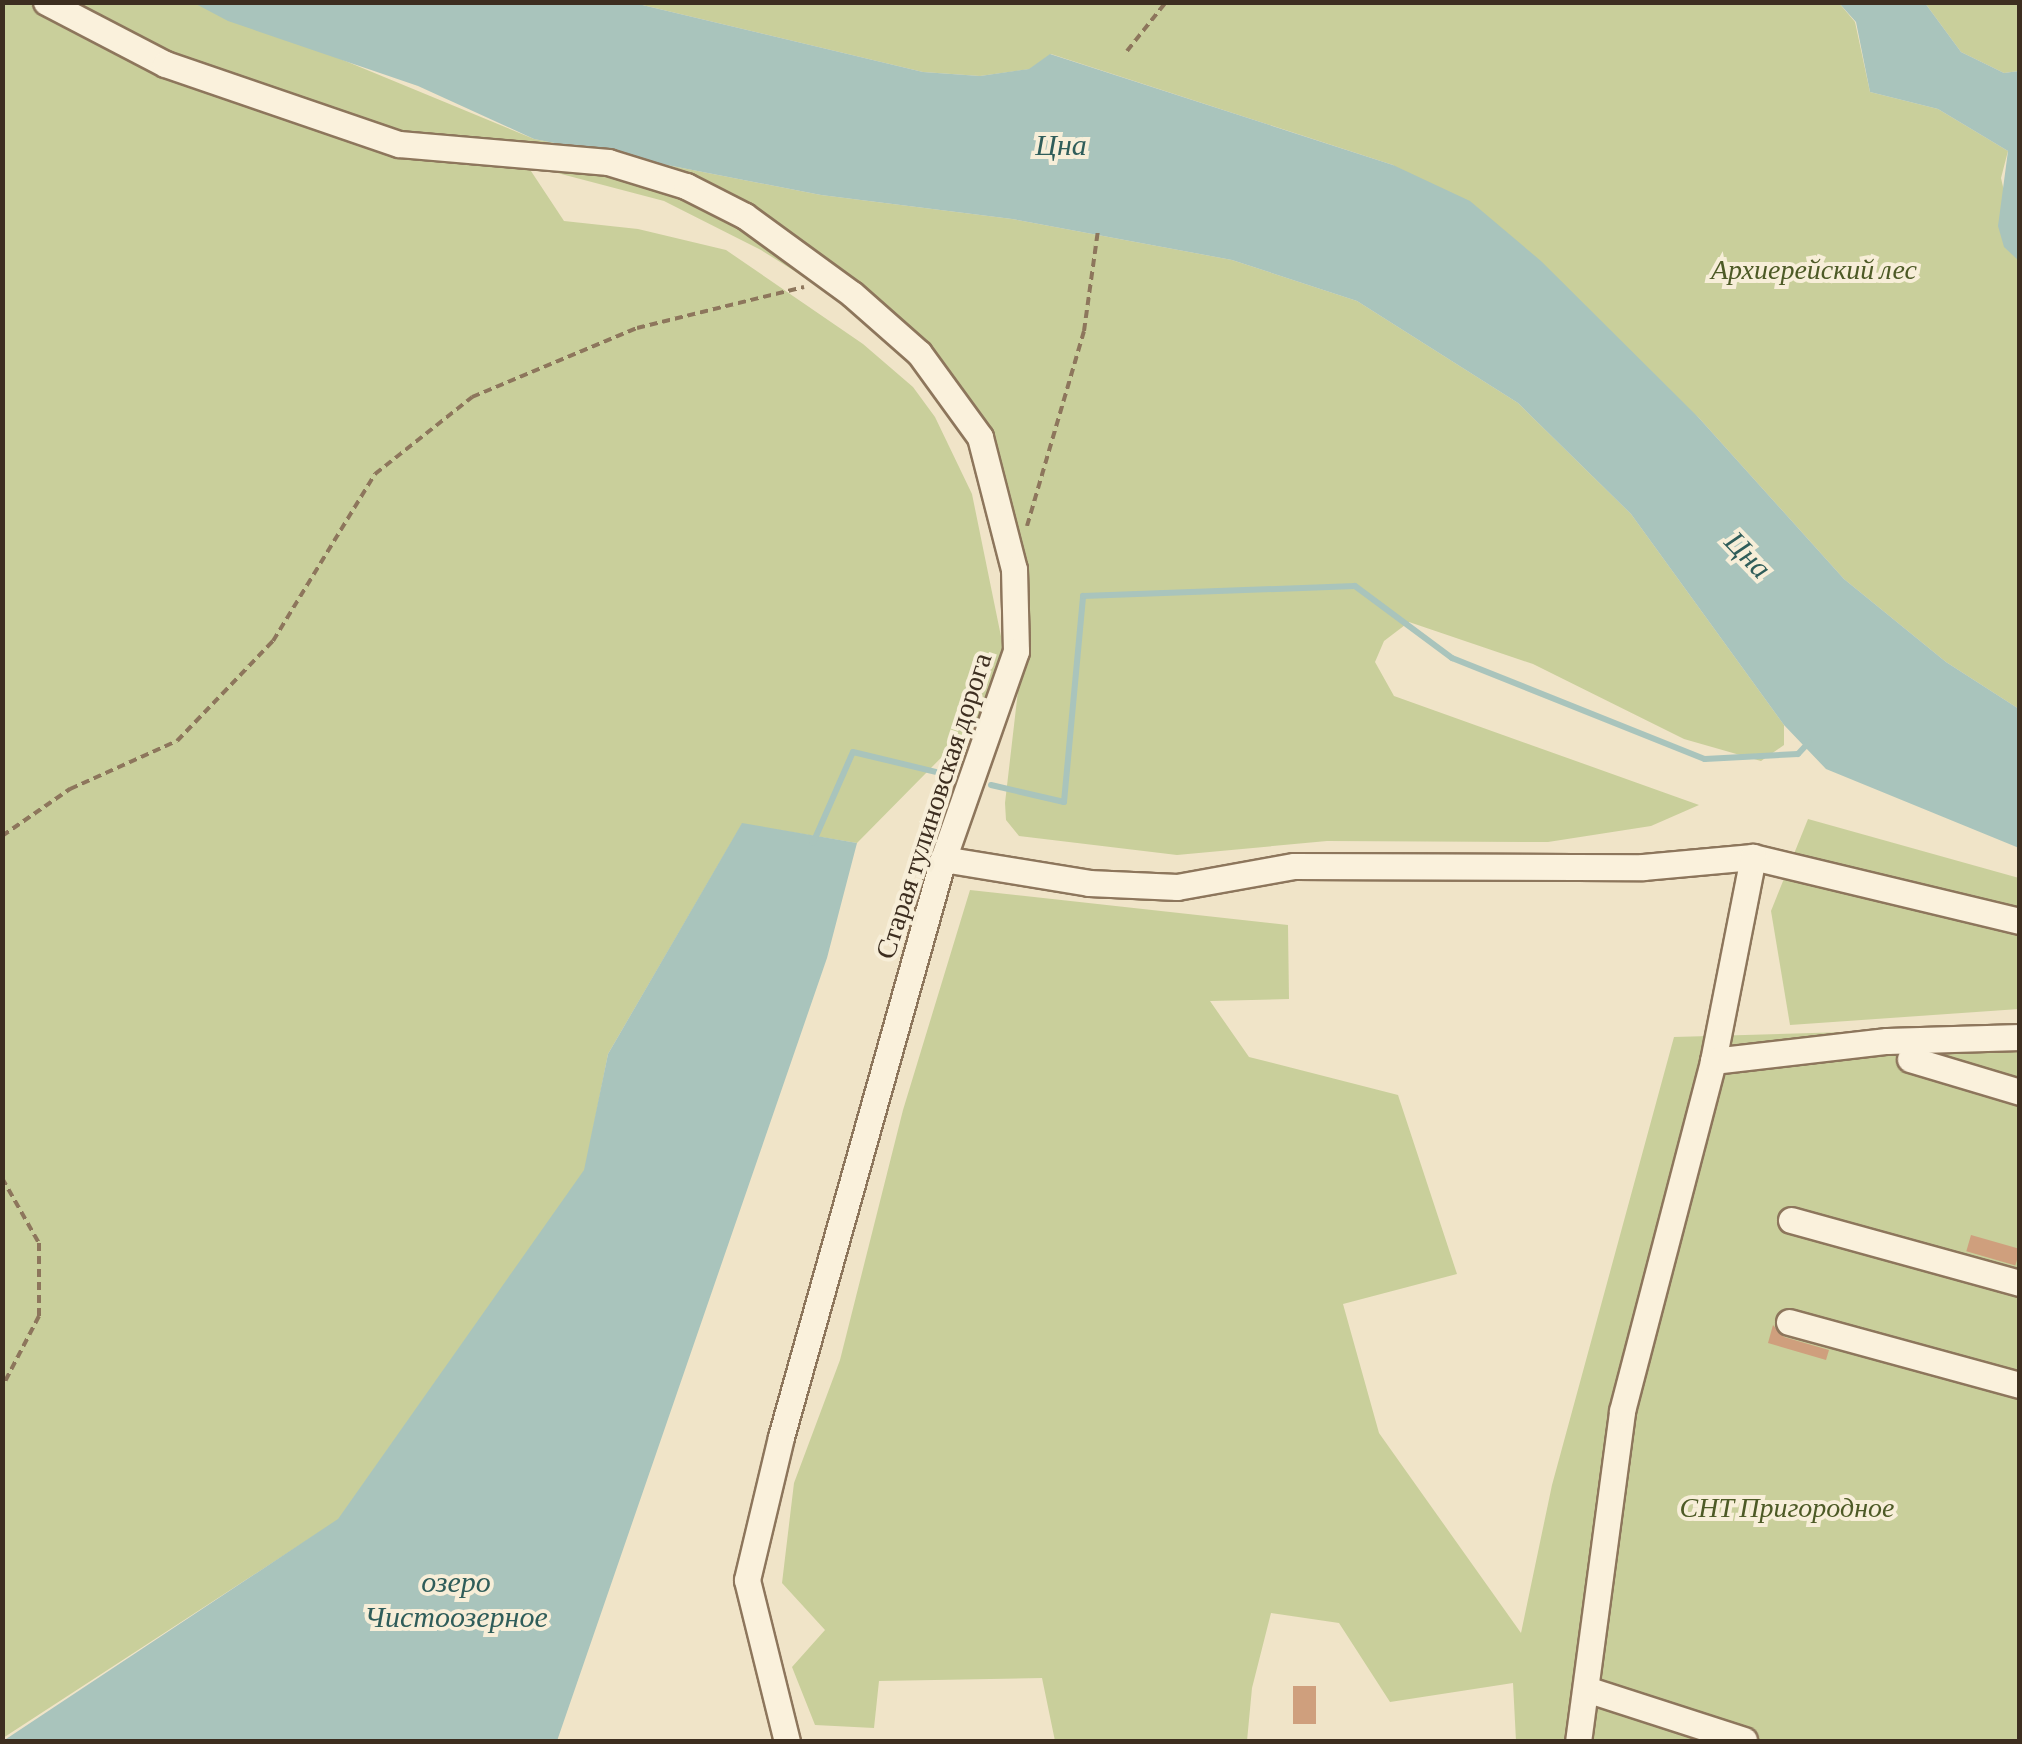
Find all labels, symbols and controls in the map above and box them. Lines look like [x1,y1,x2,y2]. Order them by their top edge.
water label: Цна [1035,127,1087,163]
park label: Архиерейский лес [1711,253,1917,287]
water label: Цна [1717,524,1779,586]
street label: Старая тулиновская дорога [869,649,999,963]
park label: СНТ Пригородное [1680,1491,1894,1525]
water label: озеро Чистоозерное [364,1564,548,1634]

